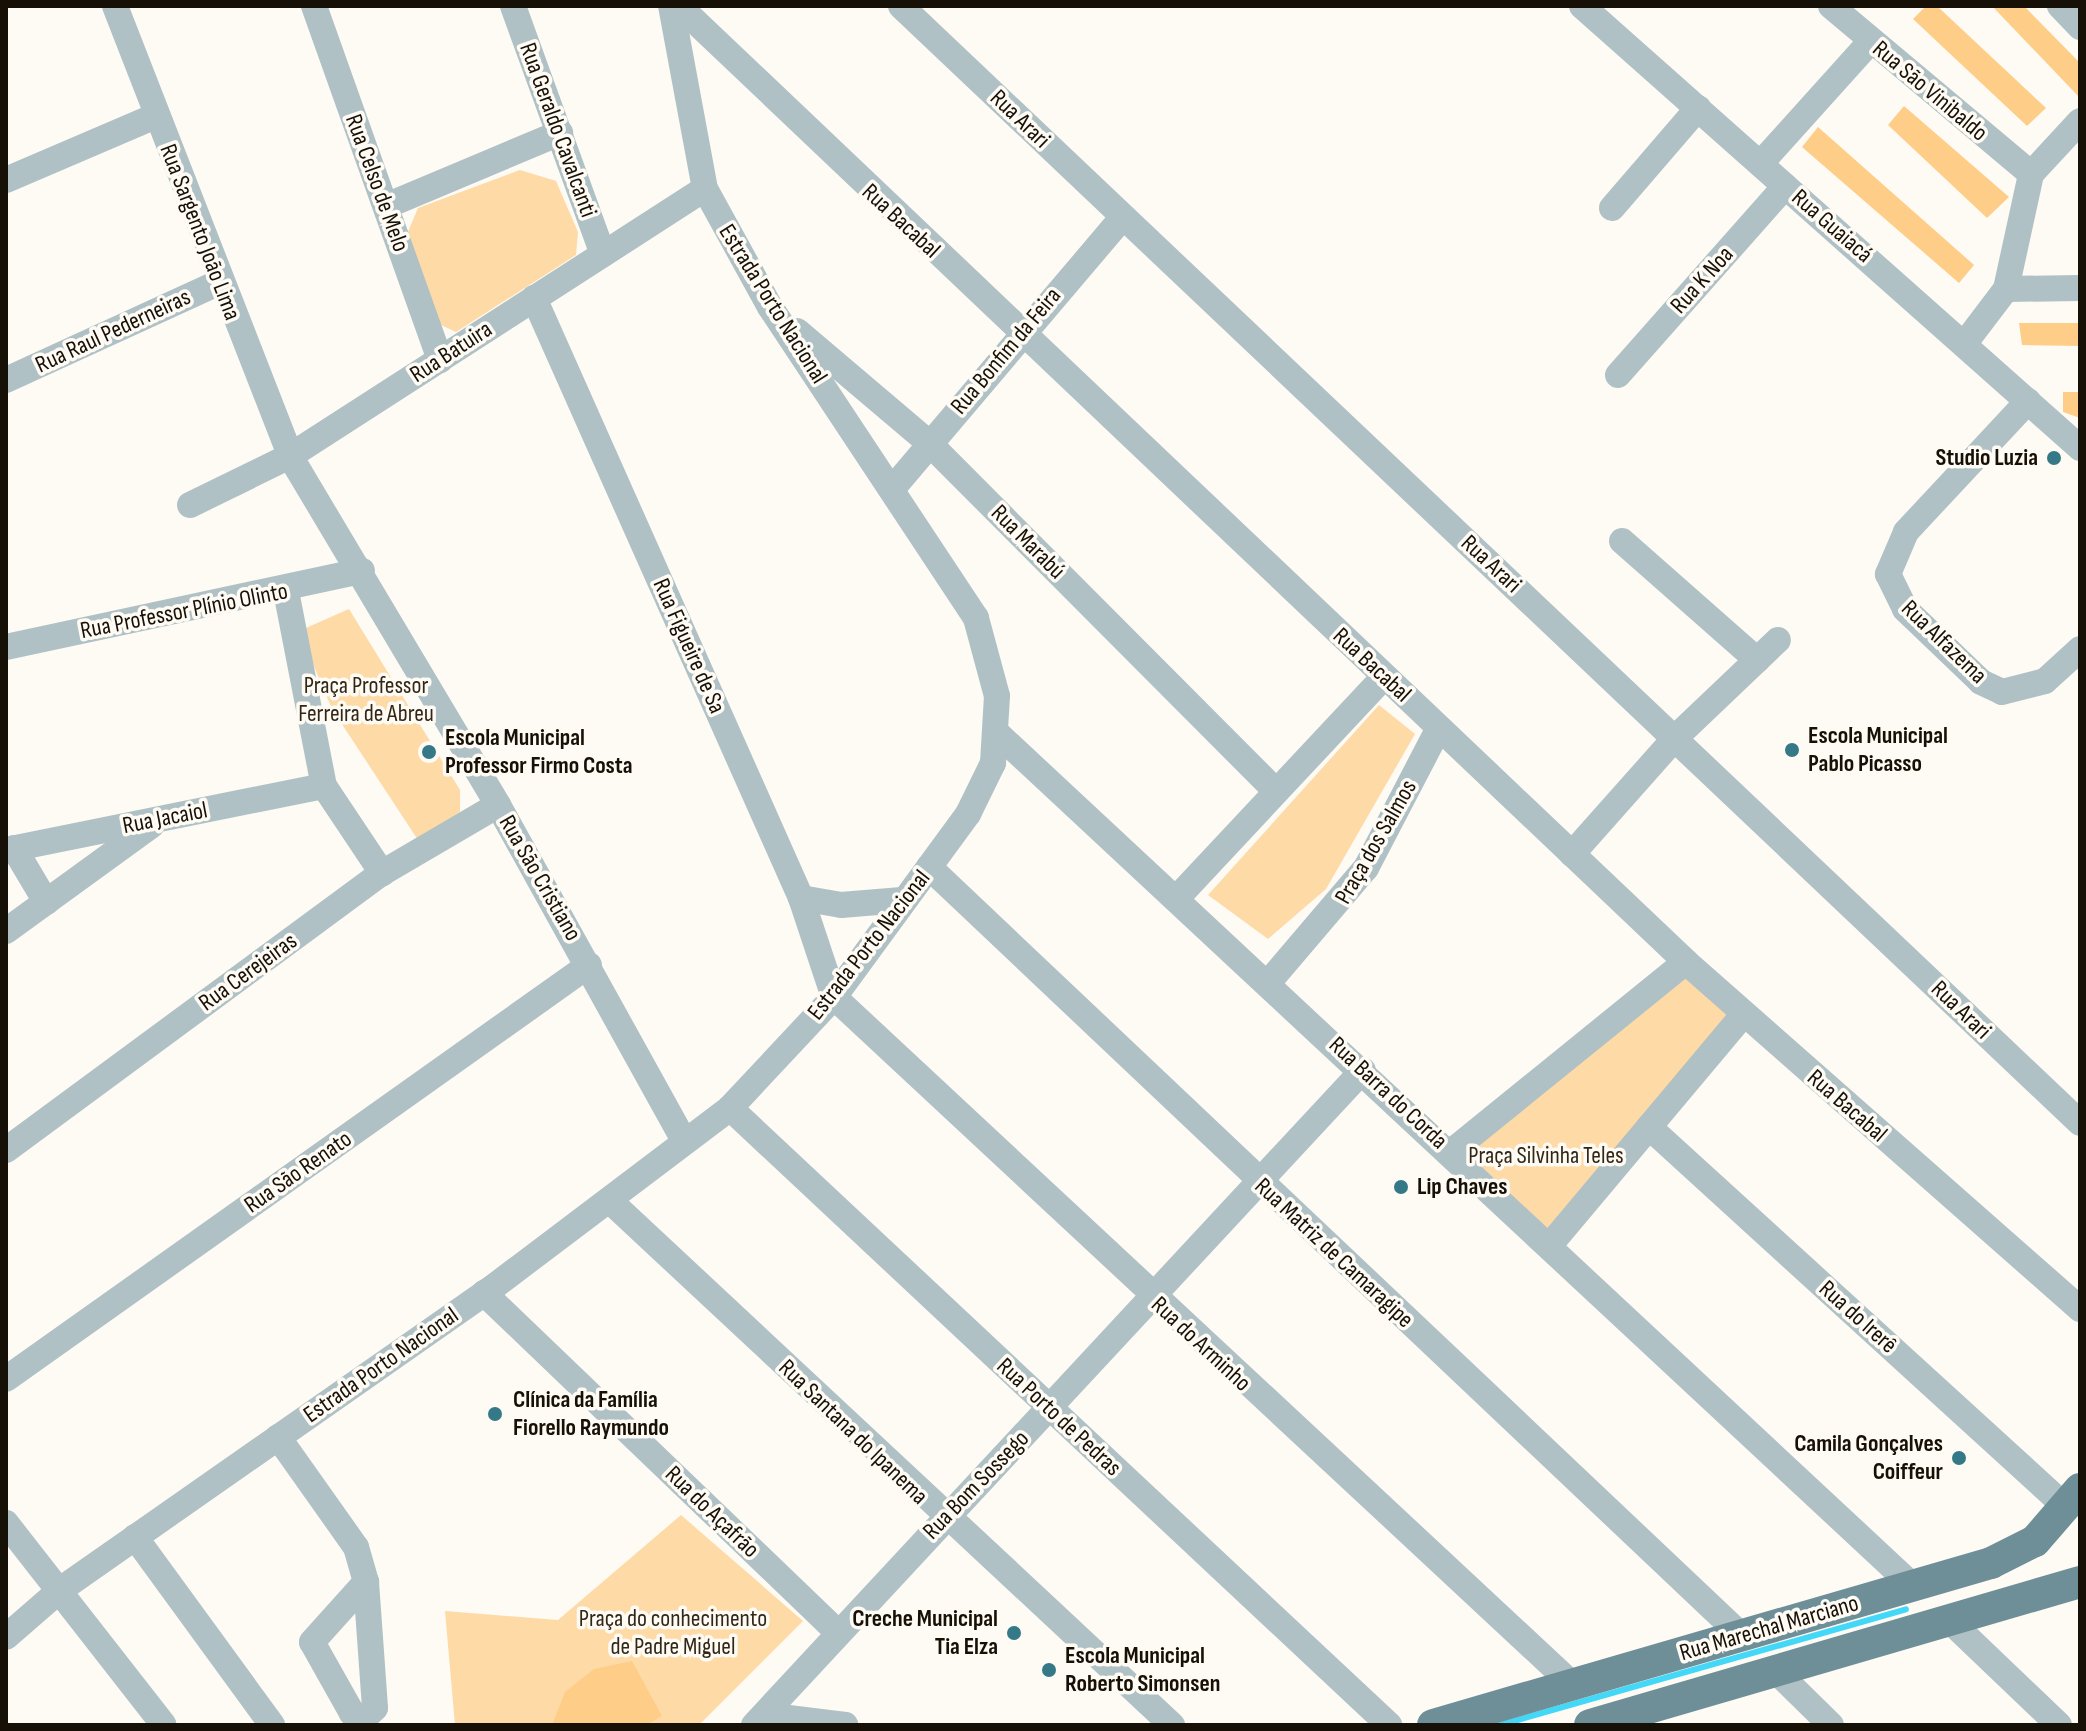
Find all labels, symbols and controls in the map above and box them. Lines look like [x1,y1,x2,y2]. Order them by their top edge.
street label: Rua São Vinibaldo [1867,35,1993,147]
street label: Rua Geraldo Cavalcanti [513,39,603,221]
street label: Rua Arari [984,84,1056,154]
street label: Rua Celso de Melo [339,110,415,256]
street label: Rua Sargento João Lima [153,140,247,324]
street label: Rua Bacabal [856,178,946,264]
street label: Rua Guaiacá [1786,183,1878,269]
street label: Estrada Porto Nacional [712,219,834,389]
street label: Rua K Noa [1664,241,1740,319]
street label: Rua Bonfim da Feira [945,282,1067,420]
street label: Rua Raul Pederneiras [31,283,195,379]
street label: Rua Batuira [405,315,497,389]
place label: Studio Luzia [1935,444,2038,472]
marker: Studio Luzia [2045,449,2063,467]
street label: Rua Marabú [985,499,1071,585]
street label: Rua Arari [1455,529,1527,599]
street label: Rua Figueire de Sa [646,574,732,718]
street label: Rua Professor Plínio Olinto [78,577,290,645]
street label: Rua Alfazema [1895,594,1993,690]
street label: Rua Bacabal [1327,622,1417,708]
park label: Praça Professor Ferreira de Abreu [298,672,434,728]
place label: Escola Municipal Pablo Picasso [1808,722,1948,778]
place label: Escola Municipal Professor Firmo Costa [445,724,633,780]
marker: Escola Municipal Pablo Picasso [1783,741,1801,759]
marker: Escola Municipal Professor Firmo Costa [420,743,438,761]
street label: Praça dos Salmos [1329,775,1423,909]
street label: Rua Jacaiol [120,796,210,840]
street label: Rua São Cristiano [492,810,588,946]
street label: Estrada Porto Nacional [802,864,936,1026]
street label: Rua Cerejeiras [193,927,303,1017]
street label: Rua Arari [1925,975,1997,1045]
street label: Rua Barra do Corda [1323,1031,1453,1155]
street label: Rua Bacabal [1801,1064,1893,1148]
street label: Rua São Renato [239,1124,357,1220]
park label: Praça Silvinha Teles [1468,1142,1624,1170]
street label: Rua Matriz de Camaragipe [1249,1172,1419,1334]
place label: Lip Chaves [1417,1173,1507,1201]
marker: Lip Chaves [1392,1178,1410,1196]
street label: Rua do Irerê [1813,1274,1903,1360]
street label: Rua do Arminho [1145,1291,1257,1397]
street label: Estrada Porto Nacional [298,1301,464,1429]
street label: Rua Porto de Pedras [991,1352,1127,1482]
street label: Rua Santana do Ipanema [772,1353,934,1511]
place label: Clínica da Família Fiorello Raymundo [513,1386,669,1442]
marker: Clínica da Família Fiorello Raymundo [484,1403,506,1425]
street label: Rua Bom Sossego [917,1425,1035,1545]
place label: Camila Gonçalves Coiffeur [1794,1430,1943,1486]
marker: Camila Gonçalves Coiffeur [1950,1449,1968,1467]
street label: Rua do Açafrão [659,1460,765,1564]
street label: Rua Marechal Marciano [1676,1589,1862,1667]
park label: Praça do conhecimento de Padre Miguel [579,1605,767,1661]
place label: Creche Municipal Tia Elza [852,1605,998,1661]
marker: Creche Municipal Tia Elza [1005,1624,1023,1642]
place label: Escola Municipal Roberto Simonsen [1065,1642,1220,1698]
marker: Escola Municipal Roberto Simonsen [1040,1661,1058,1679]

